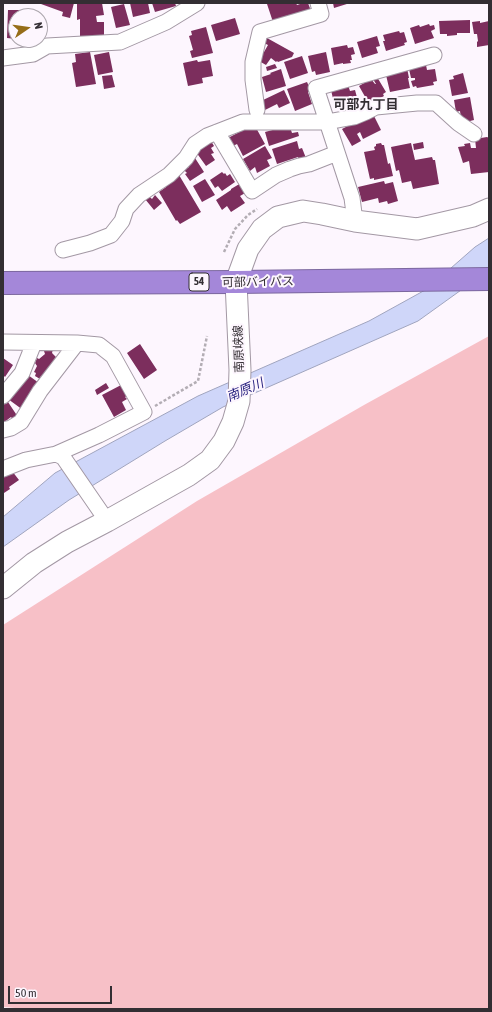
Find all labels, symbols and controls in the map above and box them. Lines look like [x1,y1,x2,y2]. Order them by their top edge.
north arrow [8,8,48,48]
text: N [32,21,45,30]
district label: 可部九丁目 [334,97,398,113]
road number: 54 [189,273,209,291]
street label: 可部バイパス [222,274,294,290]
street label: 南原峡線 [231,325,247,373]
water label: 南原川 [224,375,266,405]
scale bar [10,978,114,1004]
text: 50 m [15,986,37,1000]

